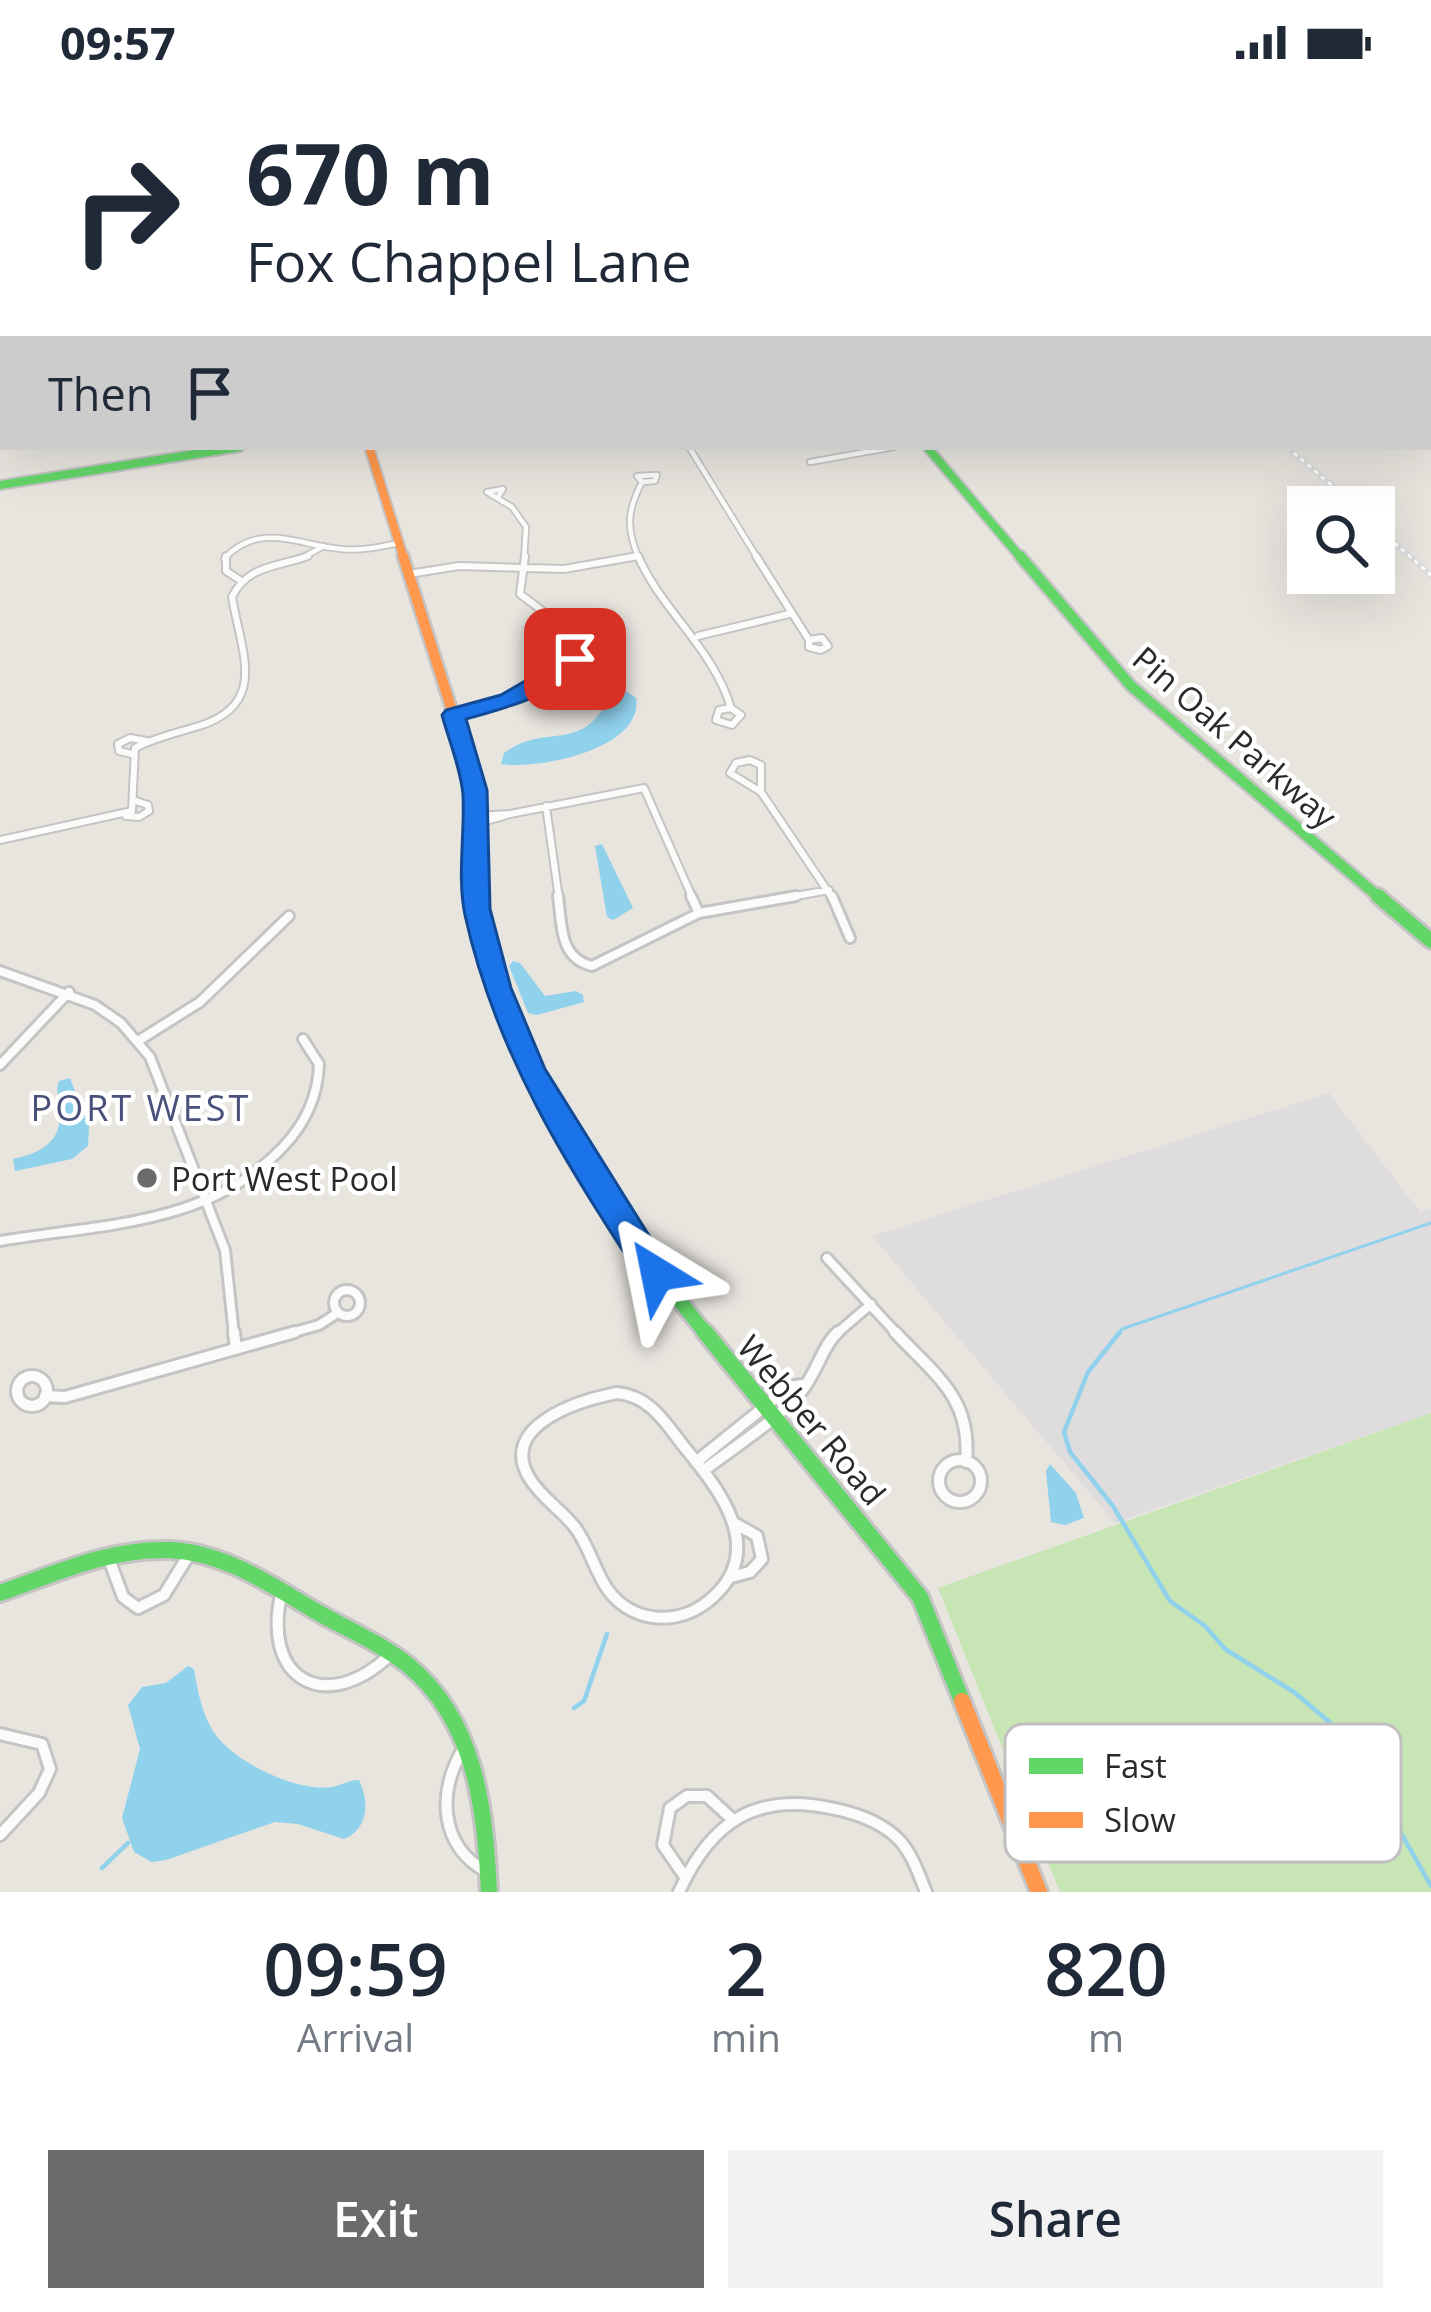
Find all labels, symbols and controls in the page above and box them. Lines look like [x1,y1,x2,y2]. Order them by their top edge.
text: 09:57 [60,12,176,73]
text: 670 m [246,115,494,230]
icon: right [48,132,204,288]
text: Fox Chappel Lane [246,224,691,298]
icon: arrive [177,360,243,426]
text: Then [48,363,153,424]
map controls [1287,486,1395,594]
button: search [1287,486,1395,594]
pin [524,608,626,710]
icon: arrive [542,626,608,692]
street label: Pin Oak Parkway [1123,636,1347,838]
district label: PORT WEST [31,1083,251,1132]
place label: Port West Pool [171,1156,397,1201]
marker: Port West Pool [134,1165,160,1191]
position arrow [594,1211,720,1337]
street label: Webber Road [728,1326,896,1514]
legend [1005,1724,1401,1862]
text: Fast [1104,1743,1167,1788]
text: Slow [1104,1797,1176,1842]
text: 09:59 [263,1919,448,2017]
text: 2 [725,1919,767,2017]
text: 820 [1044,1919,1168,2017]
text: Arrival [297,2010,414,2063]
text: min [711,2010,781,2063]
text: m [1088,2010,1124,2063]
button: Exit [48,2150,704,2288]
button: Share [728,2150,1383,2288]

